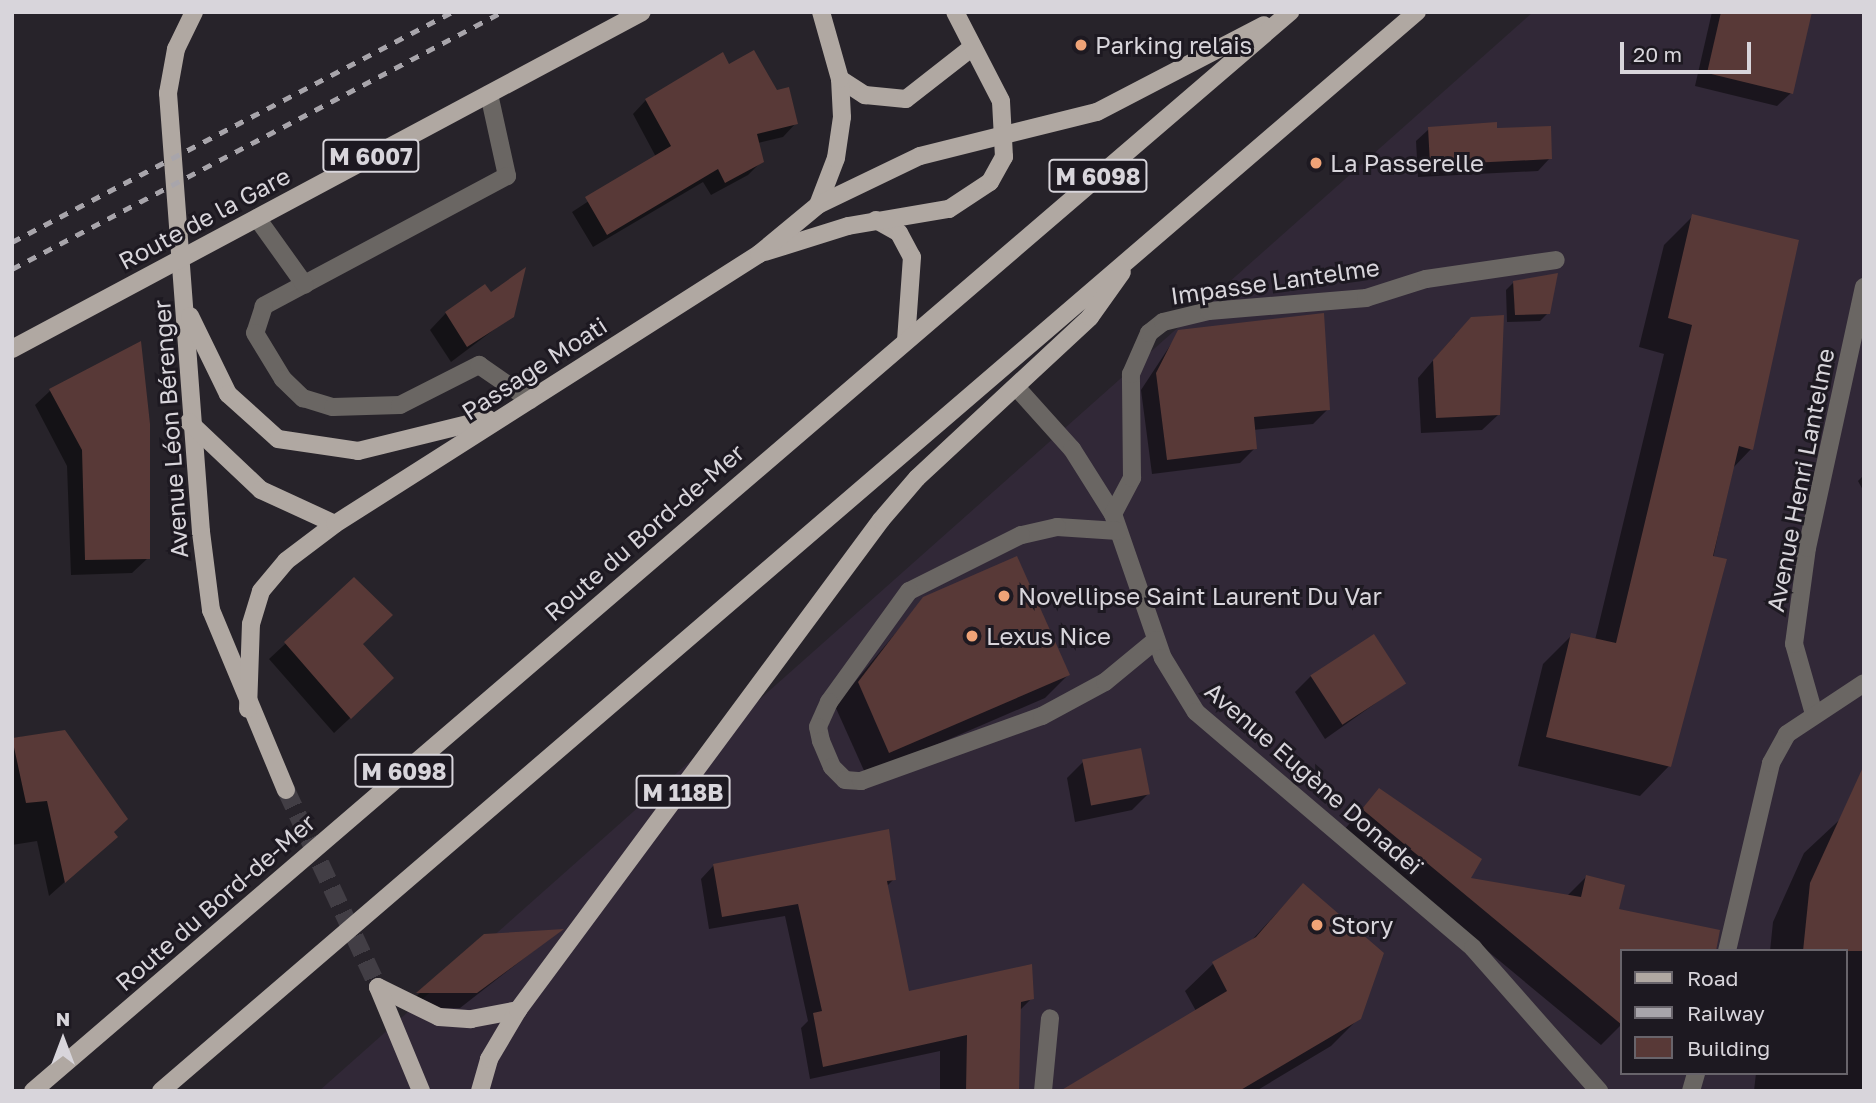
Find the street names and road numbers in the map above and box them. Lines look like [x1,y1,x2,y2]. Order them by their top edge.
road number: M 6007 [322,136,420,176]
road number: M 6098 [1047,156,1149,196]
street label: Route de la Gare [113,161,295,275]
street label: Impasse Lantelme [1169,252,1381,310]
street label: Avenue Léon Bérenger [147,299,193,559]
street label: Passage Moati [456,310,612,426]
street label: Avenue Henri Lantelme [1760,346,1840,614]
street label: Route du Bord-de-Mer [538,437,750,627]
street label: Avenue Eugène Donadeï [1200,676,1428,880]
road number: M 6098 [353,751,455,790]
road number: M 118B [634,772,732,812]
street label: Route du Bord-de-Mer [109,807,321,997]

